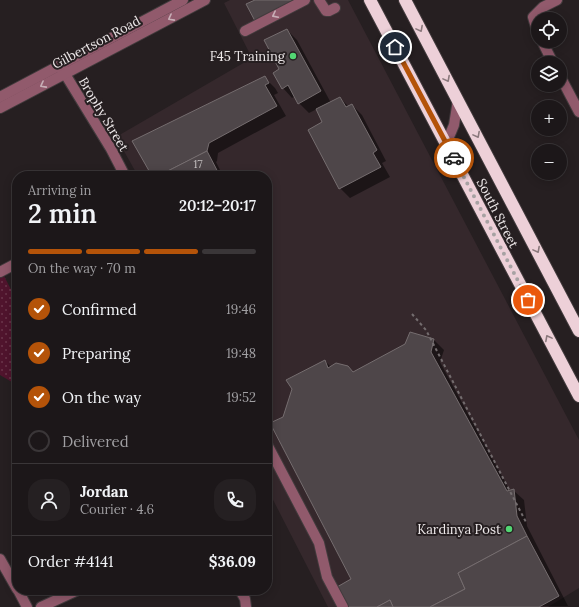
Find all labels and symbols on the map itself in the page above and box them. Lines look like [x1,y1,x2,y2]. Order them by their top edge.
one-way arrow [271,11,279,18]
street label: Gilbertson Road [49,12,143,73]
one-way arrow [167,13,175,21]
one-way arrow [415,25,423,32]
pin [378,30,412,64]
place label: F45 Training [210,48,286,65]
marker: F45 Training [288,51,298,61]
street label: Brophy Street [75,74,132,155]
one-way arrow [442,75,450,82]
one-way arrow [40,80,47,88]
one-way arrow [472,131,479,138]
courier [434,138,474,178]
house number: 17 [193,157,203,171]
street label: South Street [473,176,522,251]
one-way arrow [532,246,540,253]
pin [511,283,545,317]
one-way arrow [545,335,553,342]
place label: Kardinya Post [417,521,501,538]
marker: Kardinya Post [504,524,514,534]

